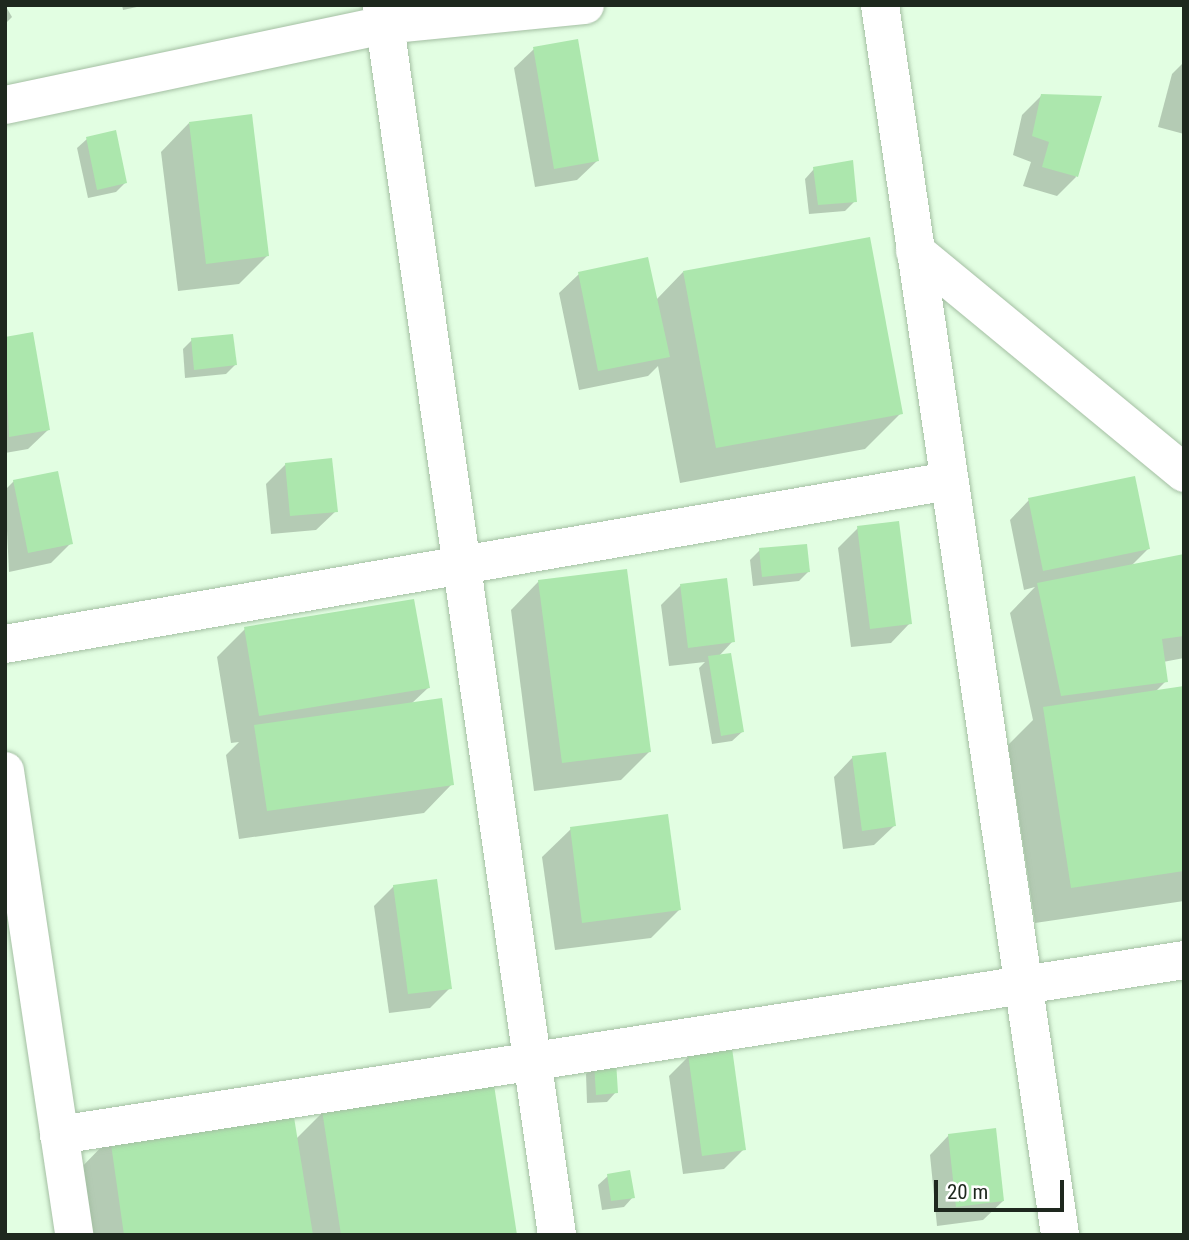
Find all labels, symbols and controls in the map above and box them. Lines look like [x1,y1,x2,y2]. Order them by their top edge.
scale bar [937,1166,1066,1210]
text: 20 m [947,1180,988,1204]

